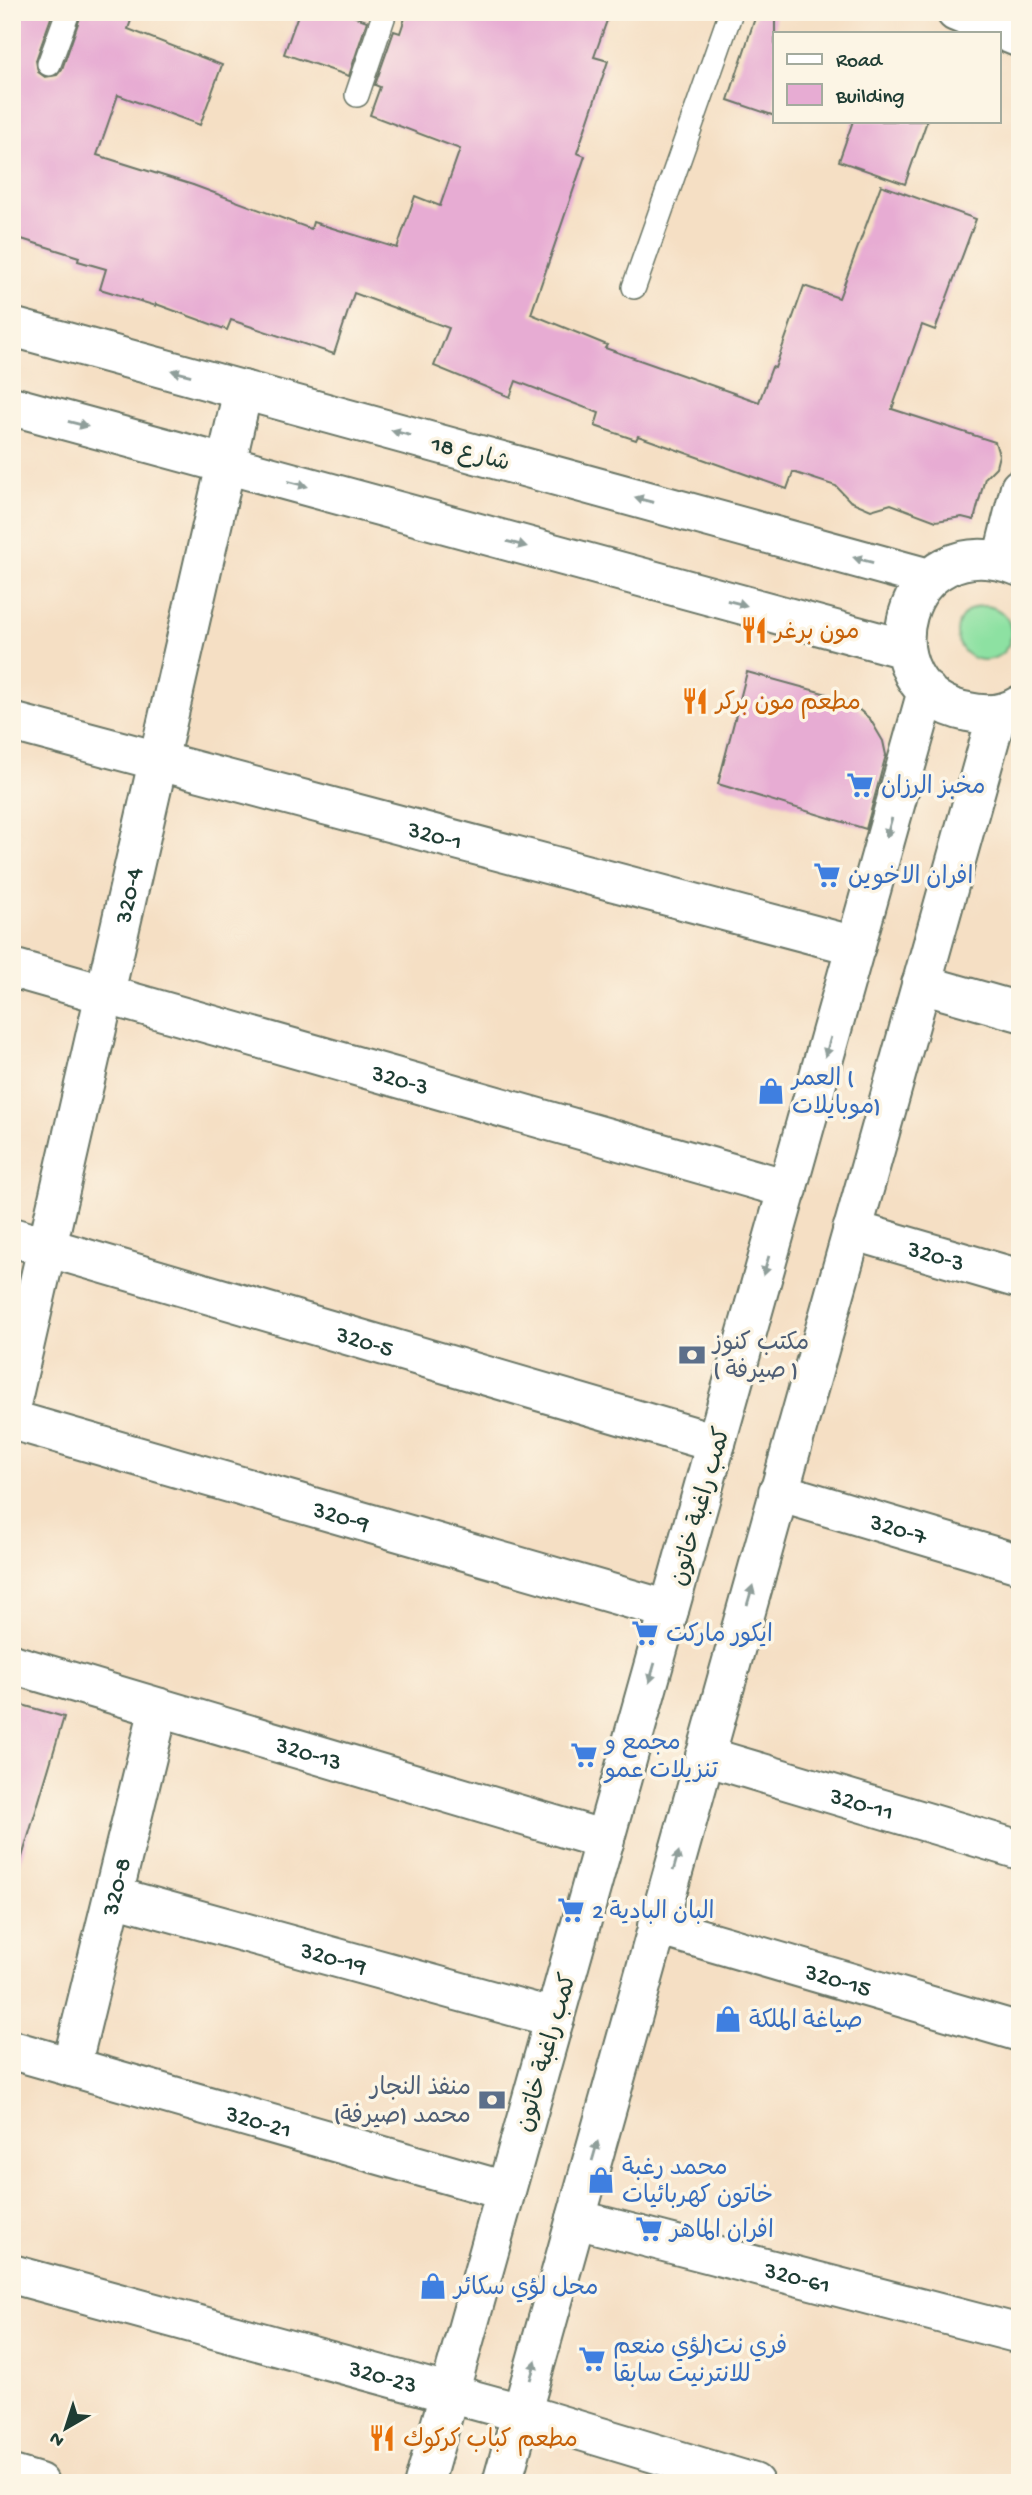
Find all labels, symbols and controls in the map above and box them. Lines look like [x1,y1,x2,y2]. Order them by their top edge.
legend [773,32,1000,122]
text: Road [836,50,884,75]
text: Building [835,86,905,111]
one-way arrow [170,367,192,378]
one-way arrow [67,419,89,430]
one-way arrow [390,427,412,438]
street label: شارع 18 [427,431,513,480]
one-way arrow [287,479,309,490]
one-way arrow [633,494,655,505]
one-way arrow [507,539,528,549]
one-way arrow [852,554,874,565]
one-way arrow [726,598,748,609]
restaurant icon: مون برغر [739,615,769,645]
place label: مون برغر [773,619,859,648]
restaurant icon: مطعم مون بركر [680,686,710,716]
place label: مطعم مون بركر [714,690,861,719]
supermarket icon: مخبز الرزان [845,770,875,800]
place label: مخبز الرزان [881,774,985,803]
street label: 320-1 [403,816,465,859]
one-way arrow [883,817,894,839]
supermarket icon: افران الاخوين [812,860,842,890]
street label: 320-4 [110,864,152,928]
place label: افران الاخوين [848,864,973,893]
one-way arrow [822,1037,832,1058]
street label: 320-3 [367,1060,431,1104]
place label: العمر ( موبايلات) [790,1066,881,1123]
shop icon: العمر ( موبايلات) [756,1076,786,1106]
street label: 320-3 [903,1236,967,1280]
one-way arrow [761,1256,771,1277]
street label: 320-5 [331,1321,396,1366]
place label: مكتب كنوز ( صيرفة ) [711,1330,809,1387]
bank icon: مكتب كنوز ( صيرفة ) [677,1340,707,1370]
street label: كمب راغبة خاتون [666,1424,739,1590]
street label: 320-9 [308,1496,372,1541]
street label: 320-7 [865,1509,930,1554]
one-way arrow [745,1583,756,1605]
supermarket icon: ايكور ماركت [630,1618,660,1648]
place label: ايكور ماركت [666,1622,773,1651]
one-way arrow [646,1663,656,1684]
place label: مجمع و تنزيلات عمو [603,1730,719,1787]
street label: 320-13 [271,1732,345,1779]
supermarket icon: مجمع و تنزيلات عمو [569,1740,599,1770]
street label: 320-11 [825,1783,896,1829]
one-way arrow [671,1850,682,1872]
street label: 320-8 [97,1855,140,1920]
supermarket icon: البان البادية 2 [556,1895,586,1925]
place label: البان البادية 2 [592,1899,715,1928]
street label: 320-19 [296,1937,369,1983]
street label: 320-15 [800,1959,874,2006]
street label: كمب راغبة خاتون [512,1970,585,2136]
shop icon: صياغة الملكة [713,2004,743,2034]
place label: صياغة الملكة [749,2008,863,2037]
place label: منفذ النجار محمد (صيرفة) [333,2075,471,2132]
bank icon: منفذ النجار محمد (صيرفة) [477,2085,507,2115]
street label: 320-21 [221,2101,294,2147]
one-way arrow [590,2140,600,2161]
place label: محمد رغبة خاتون كهربائيات [622,2155,773,2212]
shop icon: محمد رغبة خاتون كهربائيات [586,2165,616,2195]
supermarket icon: افران الماهر [634,2214,664,2244]
place label: افران الماهر [668,2218,774,2247]
street label: 320-61 [760,2257,833,2302]
shop icon: محل لؤي سكائر [418,2271,448,2301]
place label: محل لؤي سكائر [452,2275,599,2304]
place label: فري نت(لؤي منعم للانترنيت سابقا [613,2334,787,2391]
supermarket icon: فري نت(لؤي منعم للانترنيت سابقا [577,2344,607,2374]
street label: 320-23 [344,2355,420,2402]
one-way arrow [529,2359,539,2380]
north arrow [32,2394,102,2464]
restaurant icon: مطعم كباب كركوك [367,2423,397,2453]
text: N [45,2426,70,2451]
place label: مطعم كباب كركوك [403,2427,578,2456]

